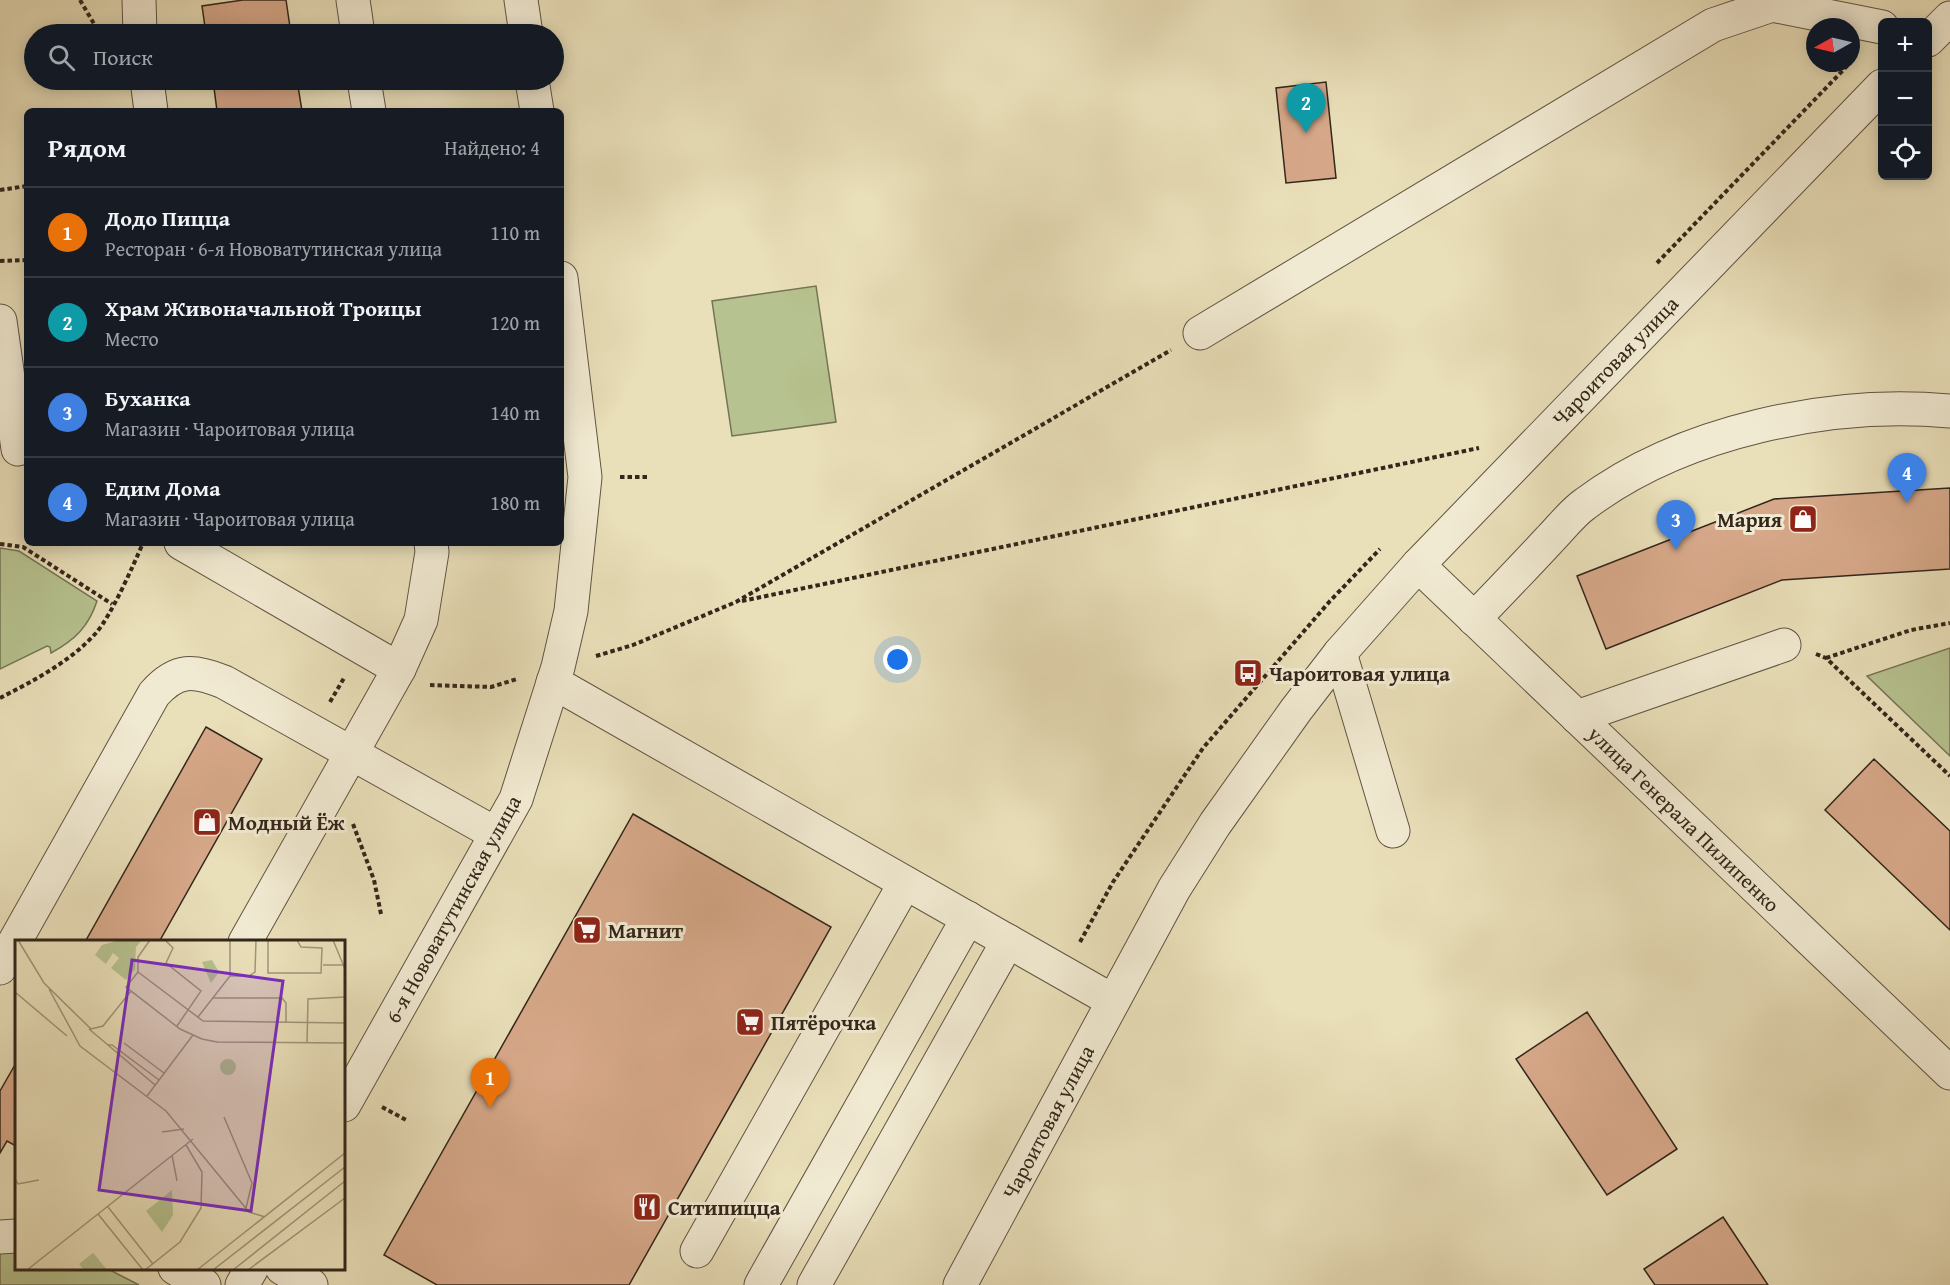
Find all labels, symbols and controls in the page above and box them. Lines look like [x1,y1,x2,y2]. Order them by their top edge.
north arrow [1806,18,1860,72]
map controls [1878,18,1932,180]
button: + [1878,18,1932,72]
search box [24,24,564,90]
icon: search [45,41,78,74]
text: Поиск [93,41,153,73]
button: − [1878,72,1932,126]
pin: 2 [1286,84,1326,133]
button: locate [1878,126,1932,180]
text: Рядом [48,128,126,167]
text: Найдено: 4 [444,133,540,162]
text: Додо Пицца [105,202,230,234]
text: 1 [62,218,73,247]
text: 110 m [490,218,540,247]
text: Ресторан · 6-я Нововатутинская улица [105,234,442,263]
street label: Чароитовая улица [1545,289,1685,433]
text: Храм Живоначальной Троицы [105,292,422,324]
text: 2 [62,308,73,337]
text: 120 m [490,308,540,337]
text: Место [105,324,159,353]
text: Буханка [105,382,191,414]
text: 3 [62,398,73,427]
text: 140 m [490,398,540,427]
text: Магазин · Чароитовая улица [105,414,355,443]
pin: 4 [1888,454,1926,503]
text: Едим Дома [105,472,220,504]
text: 4 [62,488,73,517]
text: 180 m [490,488,540,517]
pin: 3 [1656,500,1696,550]
shop icon: Мария [1787,503,1819,535]
text: Магазин · Чароитовая улица [105,504,355,533]
place label: Мария [1717,504,1782,535]
your location [883,645,912,674]
bus stop icon: Чароитовая улица [1232,657,1264,689]
place label: Чароитовая улица [1269,658,1450,689]
street label: улица Генерала Пилипенко [1580,718,1787,919]
street label: 6-я Нововатутинская улица [377,789,529,1029]
shop icon: Модный Ёж [191,806,223,838]
place label: Модный Ёж [228,807,345,838]
supermarket icon: Магнит [571,914,603,946]
place label: Магнит [608,915,684,946]
inset map [15,940,345,1270]
supermarket icon: Пятёрочка [734,1006,766,1038]
place label: Пятёрочка [771,1007,877,1038]
street label: Чароитовая улица [994,1039,1102,1205]
pin: 1 [470,1058,510,1108]
restaurant icon: Ситипицца [631,1191,663,1223]
place label: Ситипицца [668,1192,781,1223]

